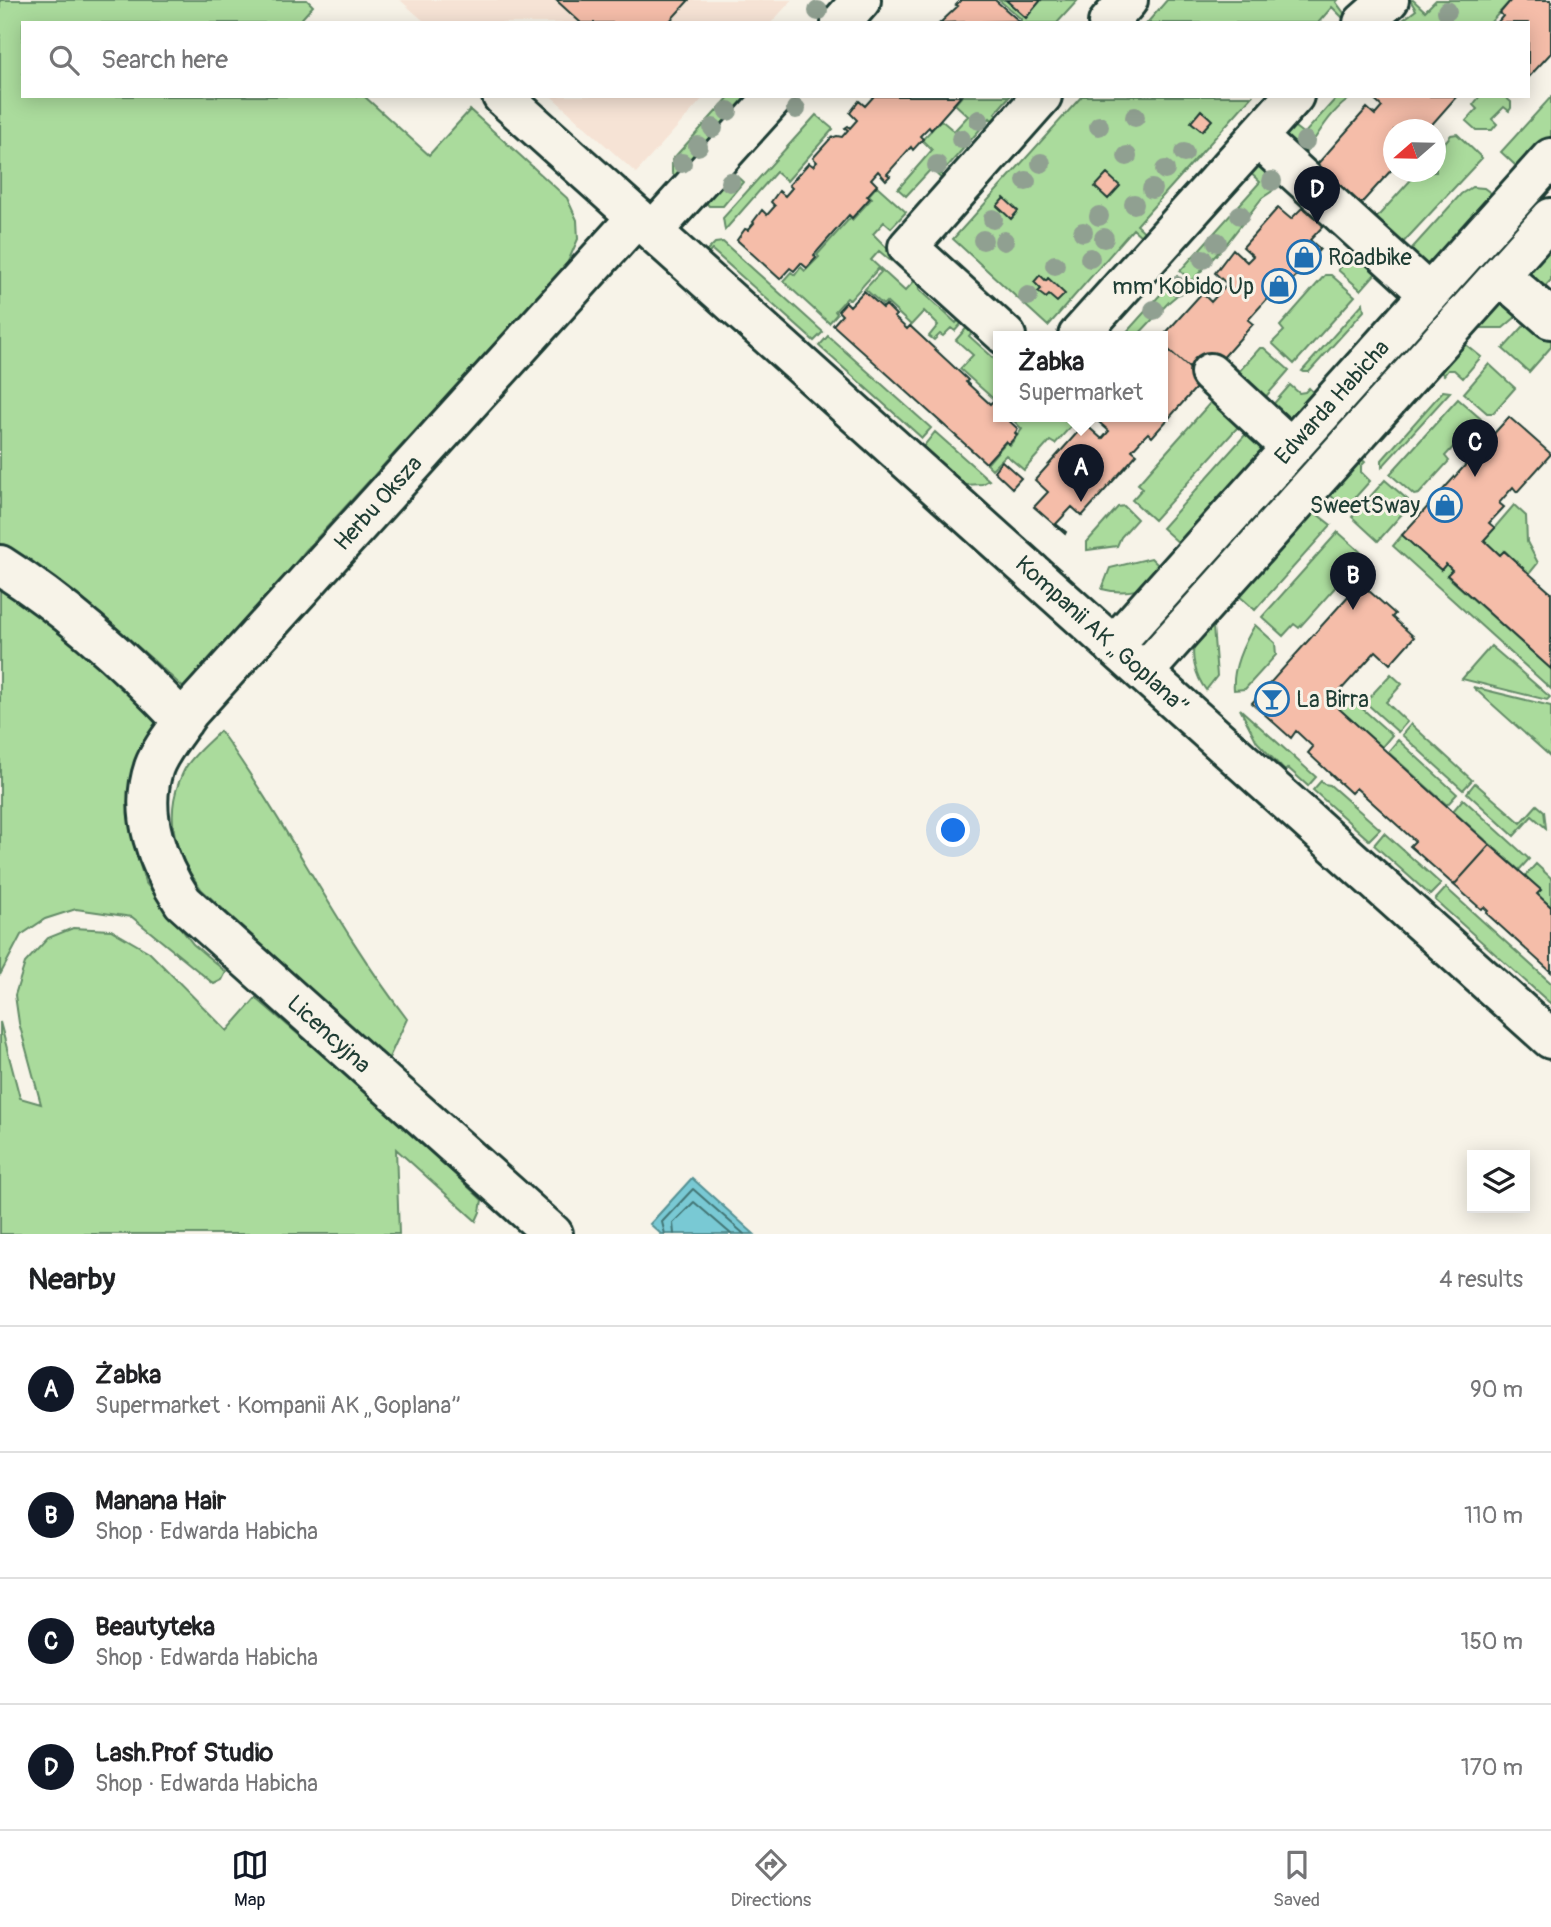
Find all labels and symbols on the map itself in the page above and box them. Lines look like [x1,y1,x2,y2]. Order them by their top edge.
north arrow [1383,119,1446,182]
pin: D [1294,166,1340,224]
shop icon: Roadbike [1285,238,1323,276]
place label: Roadbike [1328,243,1413,272]
shop icon: mm Kobido Up [1260,267,1298,305]
place label: mm Kobido Up [1112,272,1254,301]
street label: Edwarda Habicha [1268,334,1396,470]
pin: C [1452,419,1498,477]
pin: A [1058,444,1104,502]
street label: Herbu Oksza [328,449,428,557]
shop icon: SweetSway [1426,486,1464,524]
place label: SweetSway [1310,491,1420,520]
street label: Kompanii AK „Goplana” [1009,549,1195,721]
pin: B [1330,552,1376,610]
bar icon: La Birra [1253,680,1291,718]
place label: La Birra [1296,685,1369,714]
your location [936,813,970,847]
street label: Licencyjna [281,989,377,1079]

